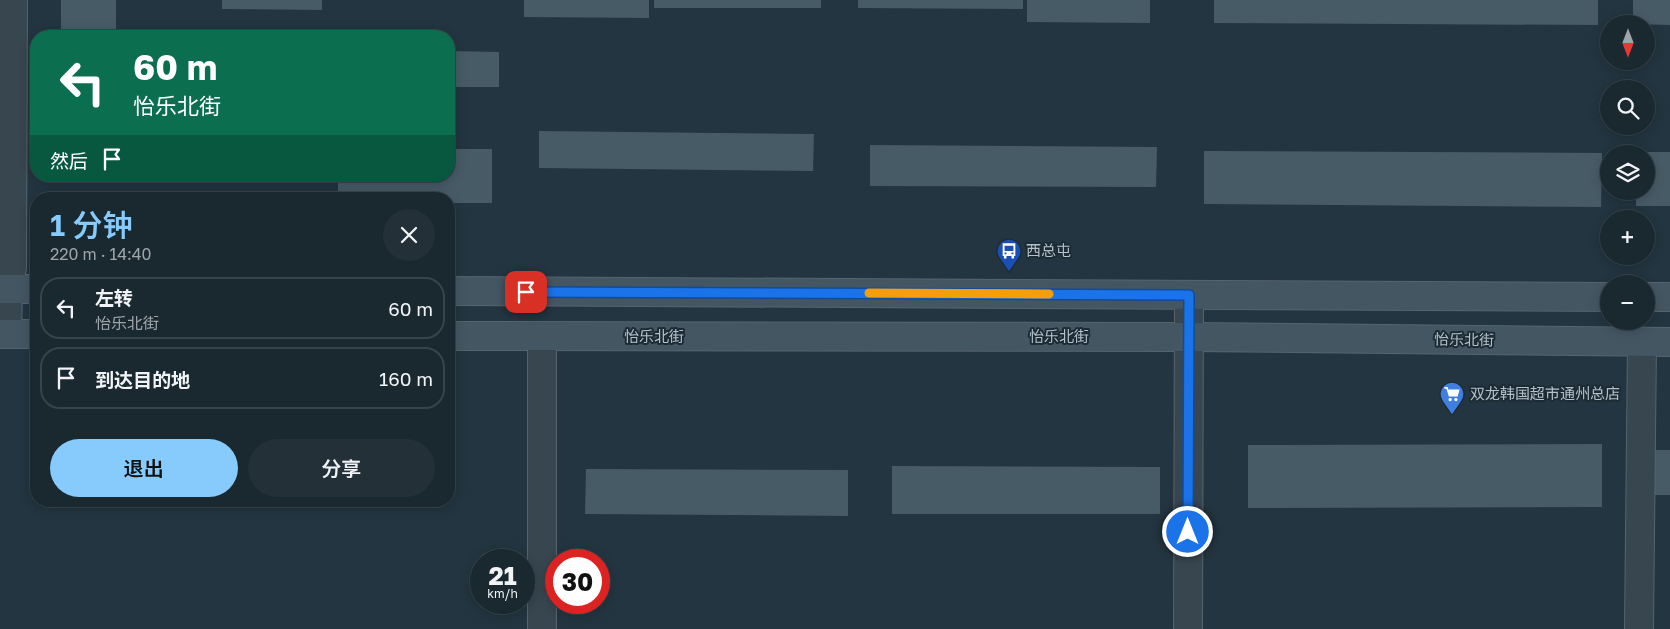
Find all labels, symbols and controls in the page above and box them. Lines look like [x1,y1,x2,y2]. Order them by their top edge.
north arrow [1600,15,1655,70]
map controls [1600,15,1655,330]
text: 60 m [133,46,217,88]
icon: left [50,50,115,115]
button: search [1600,80,1655,135]
text: 怡乐北街 [133,92,221,119]
icon: arrive [98,145,126,173]
button: layers [1600,145,1655,200]
text: 然后 [50,149,88,172]
text: 1 分钟 [50,207,133,243]
button: close [383,209,435,261]
button: + [1600,210,1655,265]
bus stop icon: 西总屯 [996,238,1022,272]
place label: 西总屯 [1026,241,1071,259]
text: 220 m · 14:40 [50,244,151,264]
pin [505,271,547,313]
button: − [1600,275,1655,330]
icon: arrive [512,278,540,306]
text: 左转 [95,286,133,309]
icon: left [52,294,80,322]
text: 60 m [388,297,433,320]
text: 怡乐北街 [95,313,159,333]
street label: 怡乐北街 [624,327,684,345]
street label: 怡乐北街 [1029,327,1089,345]
street label: 怡乐北街 [1434,329,1494,349]
icon: arrive [52,364,80,392]
text: 160 m [379,367,433,390]
text: 到达目的地 [95,368,190,391]
supermarket icon: 双龙韩国超市通州总店 [1439,381,1465,415]
place label: 双龙韩国超市通州总店 [1470,384,1620,402]
button: 退出 [50,439,238,497]
button: 分享 [248,439,435,497]
position arrow [1161,505,1213,557]
speed limit sign: 30 [545,549,610,614]
text: 21 [488,560,517,591]
text: km/h [487,586,518,601]

